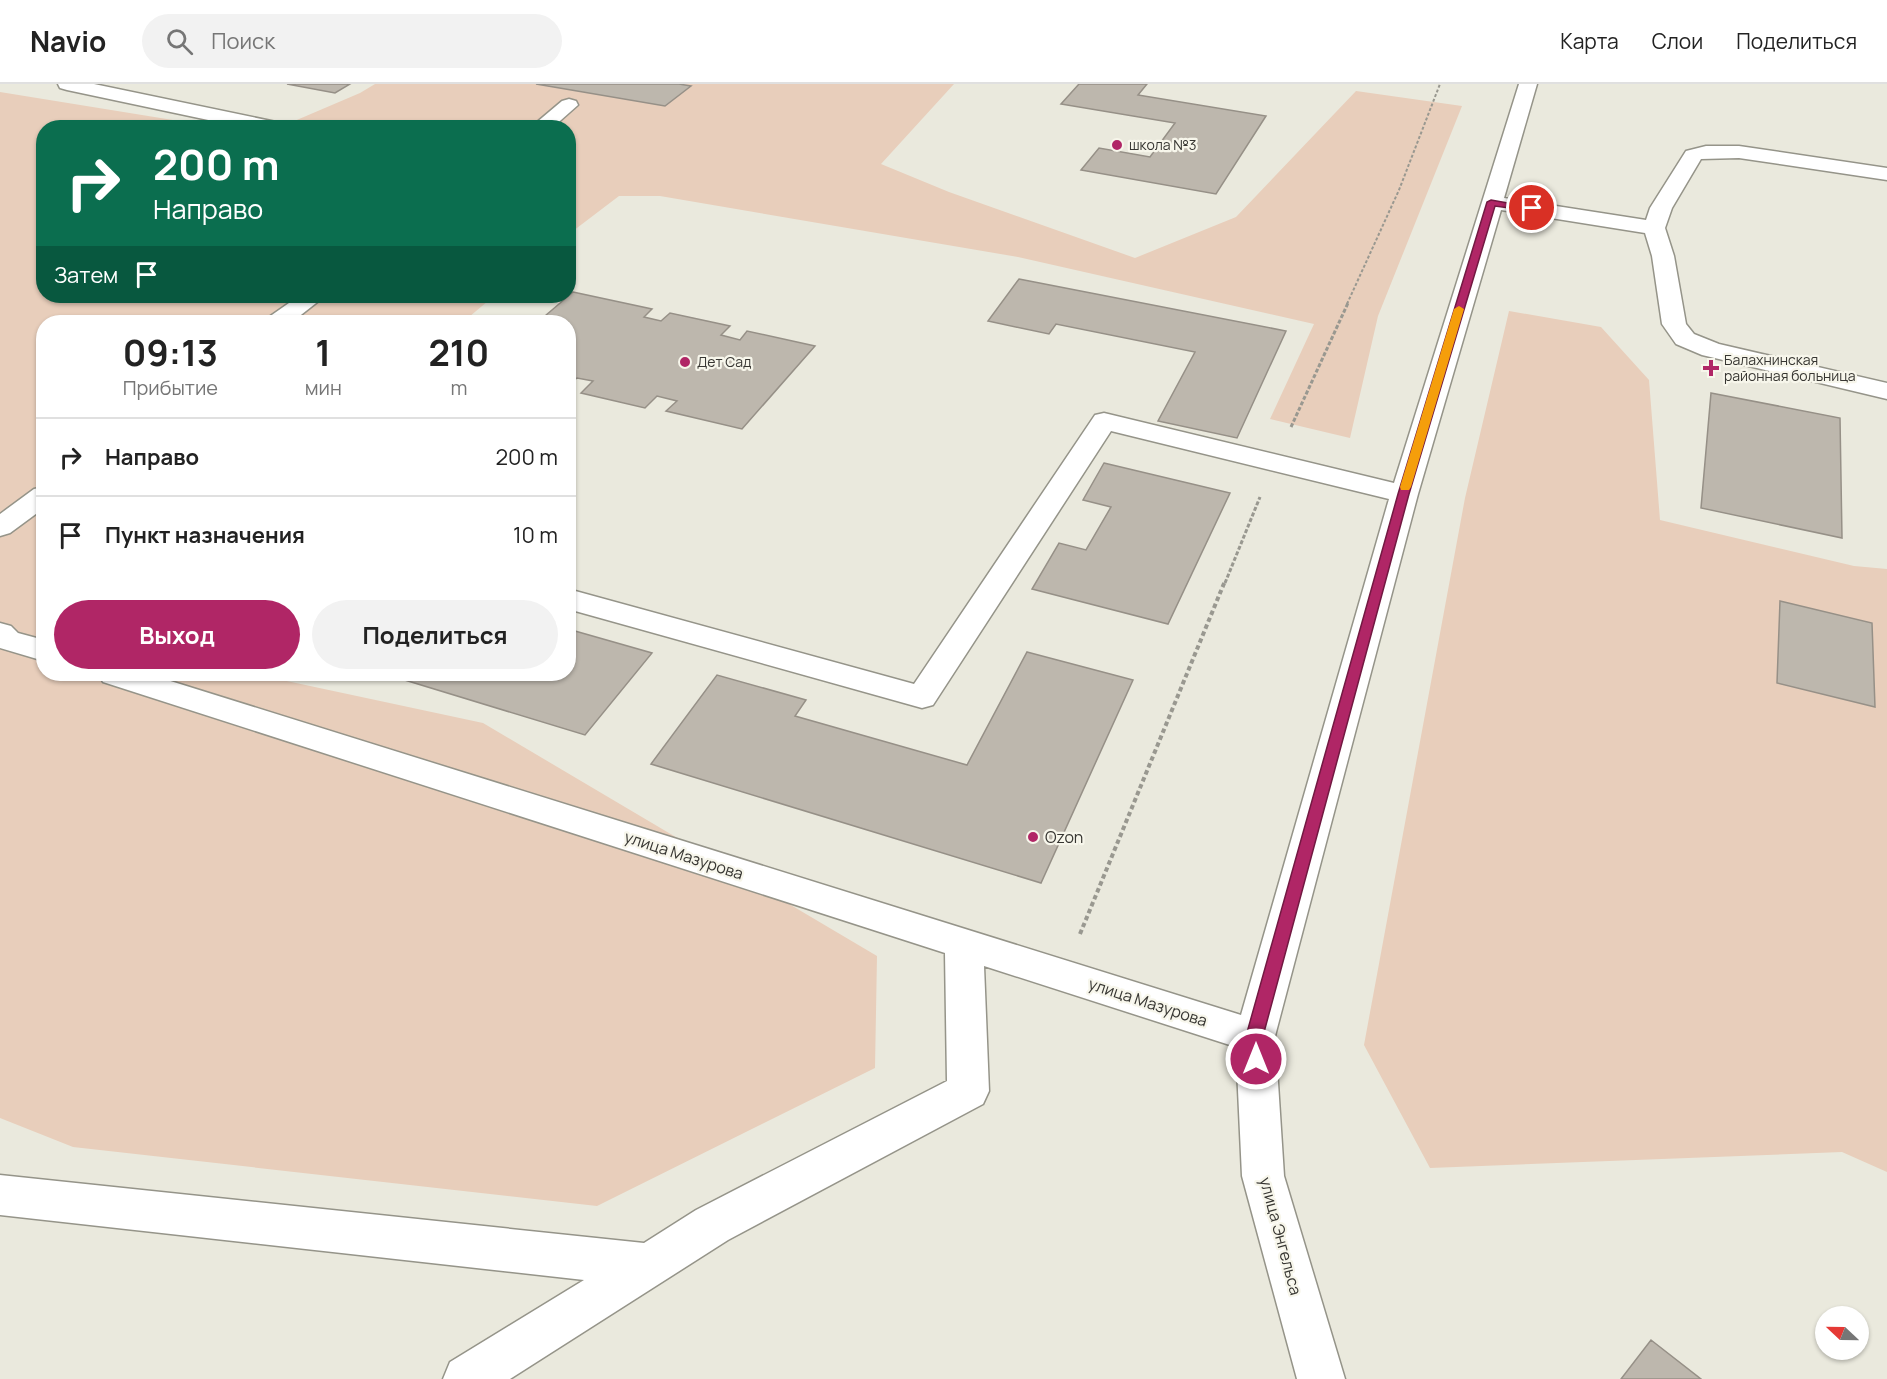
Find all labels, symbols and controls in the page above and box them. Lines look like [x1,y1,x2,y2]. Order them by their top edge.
search box [142,14,562,68]
text: Navio [30,22,106,60]
icon: search [163,25,196,58]
text: Поиск [211,26,275,56]
text: Карта [1560,27,1619,55]
text: Слои [1652,27,1703,55]
text: Поделиться [1736,27,1857,55]
text: 200 m [153,135,279,193]
place label: школа №3 [1129,135,1197,154]
marker: школа №3 [1110,138,1124,152]
icon: right [54,144,132,222]
pin [1506,182,1557,233]
text: Направо [153,190,263,227]
icon: arrive [1515,191,1548,224]
icon: arrive [130,258,163,291]
text: Затем [54,260,118,290]
text: 09:13 [123,328,218,377]
text: 1 [315,328,331,377]
text: 210 [428,328,489,377]
place label: Балахнинская районная больница [1724,350,1856,385]
place label: Дет Сад [697,352,751,371]
marker: Дет Сад [678,355,692,369]
marker: Балахнинская районная больница [1702,359,1720,377]
text: Прибытие [123,374,218,401]
text: мин [305,374,342,401]
text: m [450,374,467,401]
icon: right [54,441,87,474]
text: Направо [105,442,199,472]
text: 200 m [496,442,558,472]
icon: arrive [54,519,87,552]
text: Пункт назначения [105,520,305,550]
text: 10 m [513,520,558,550]
button: Выход [54,600,300,669]
button: Поделиться [312,600,558,669]
street label: улица Мазурова [622,825,746,885]
place label: Ozon [1045,826,1083,848]
marker: Ozon [1026,830,1040,844]
street label: улица Мазурова [1086,972,1210,1032]
position arrow [1224,1027,1288,1091]
street label: улица Энгельса [1255,1175,1307,1297]
north arrow [1815,1306,1869,1360]
map controls [1815,1306,1869,1360]

